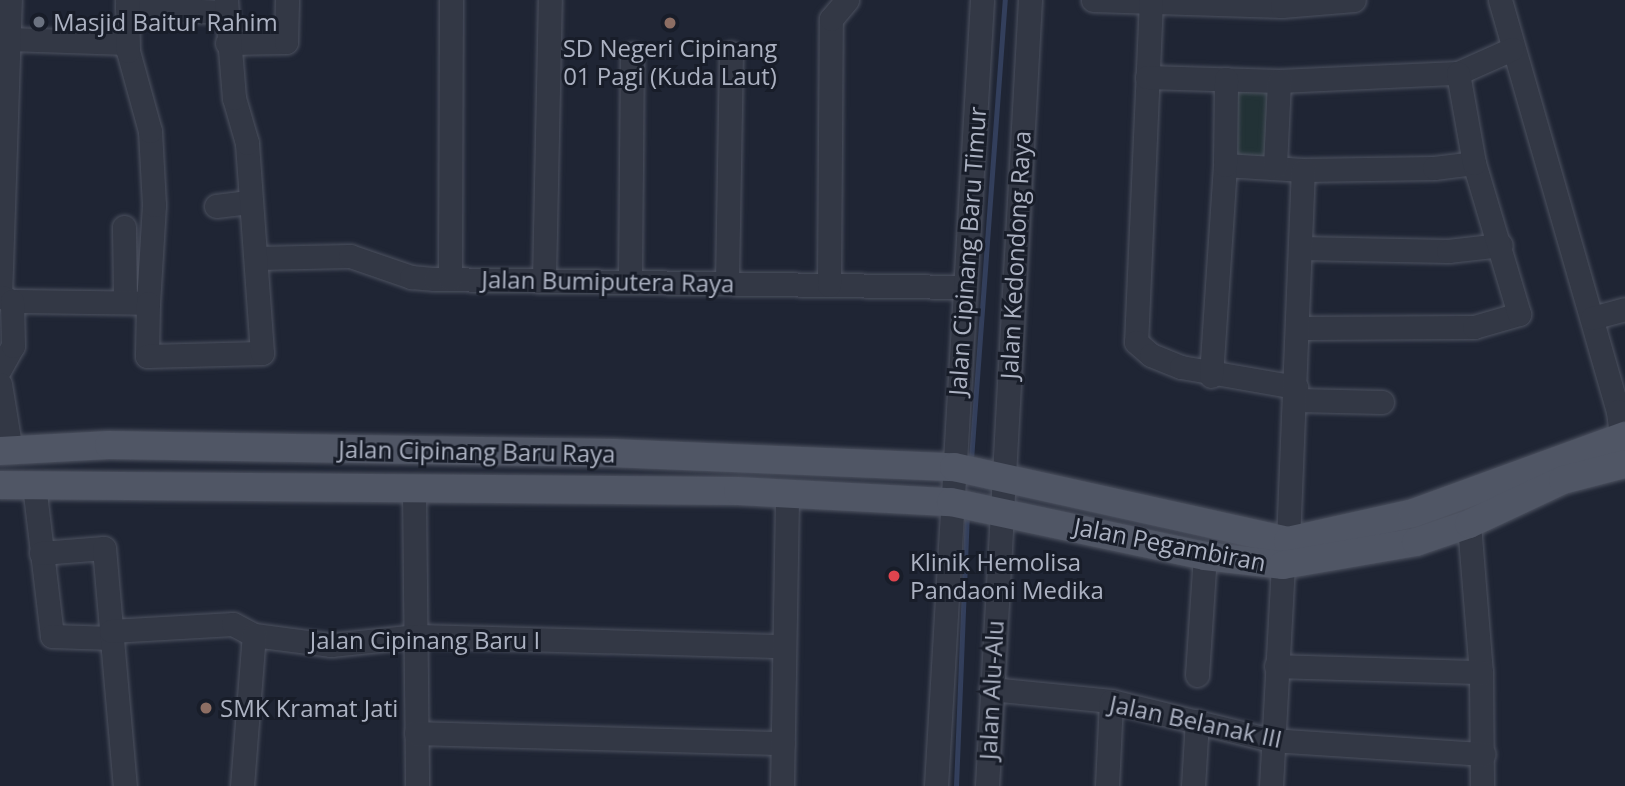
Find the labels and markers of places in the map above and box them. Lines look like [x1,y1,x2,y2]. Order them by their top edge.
place label: Masjid Baitur Rahim [53,8,278,36]
marker: Masjid Baitur Rahim [31,14,47,30]
marker: SD Negeri Cipinang 01 Pagi (Kuda Laut) [662,15,678,31]
place label: SD Negeri Cipinang 01 Pagi (Kuda Laut) [563,34,777,90]
place label: Klinik Hemolisa Pandaoni Medika [910,548,1104,604]
marker: Klinik Hemolisa Pandaoni Medika [884,566,904,586]
place label: SMK Kramat Jati [220,694,398,722]
marker: SMK Kramat Jati [198,700,214,716]

